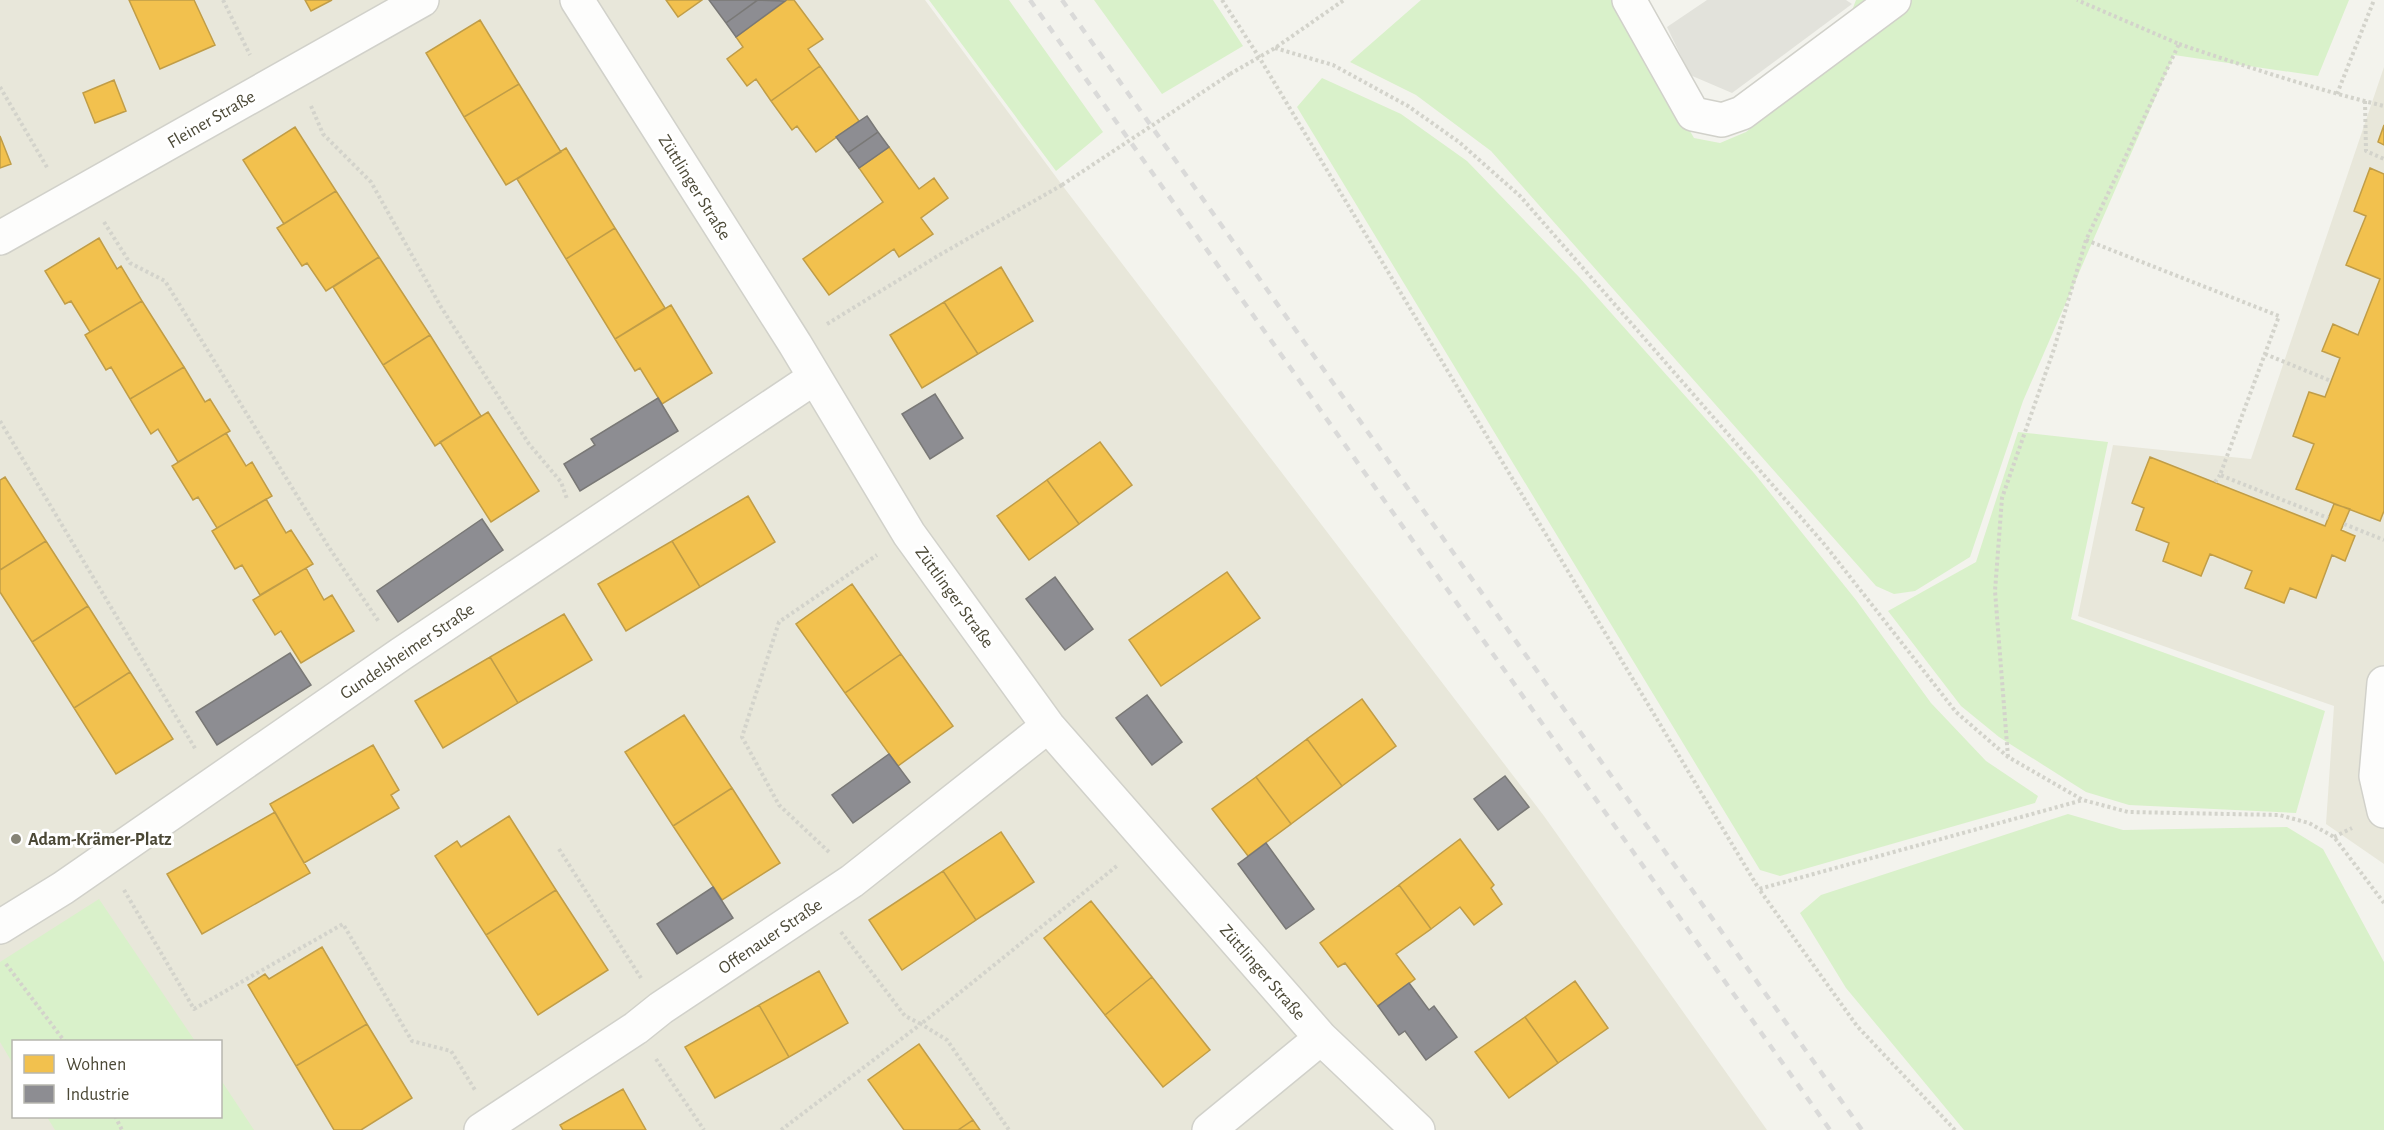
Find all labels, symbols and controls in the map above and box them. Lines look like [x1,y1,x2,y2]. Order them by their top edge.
street label: Fleiner Straße [165,88,258,152]
street label: Züttlinger Straße [655,132,734,243]
street label: Züttlinger Straße [912,544,997,652]
street label: Gundelsheimer Straße [337,600,478,703]
place label: Adam-Krämer-Platz [28,831,172,849]
marker: Adam-Krämer-Platz [9,832,23,846]
street label: Offenauer Straße [716,896,826,978]
street label: Züttlinger Straße [1216,921,1308,1024]
legend [12,1040,222,1118]
text: Wohnen [66,1056,126,1074]
text: Industrie [66,1086,129,1104]

